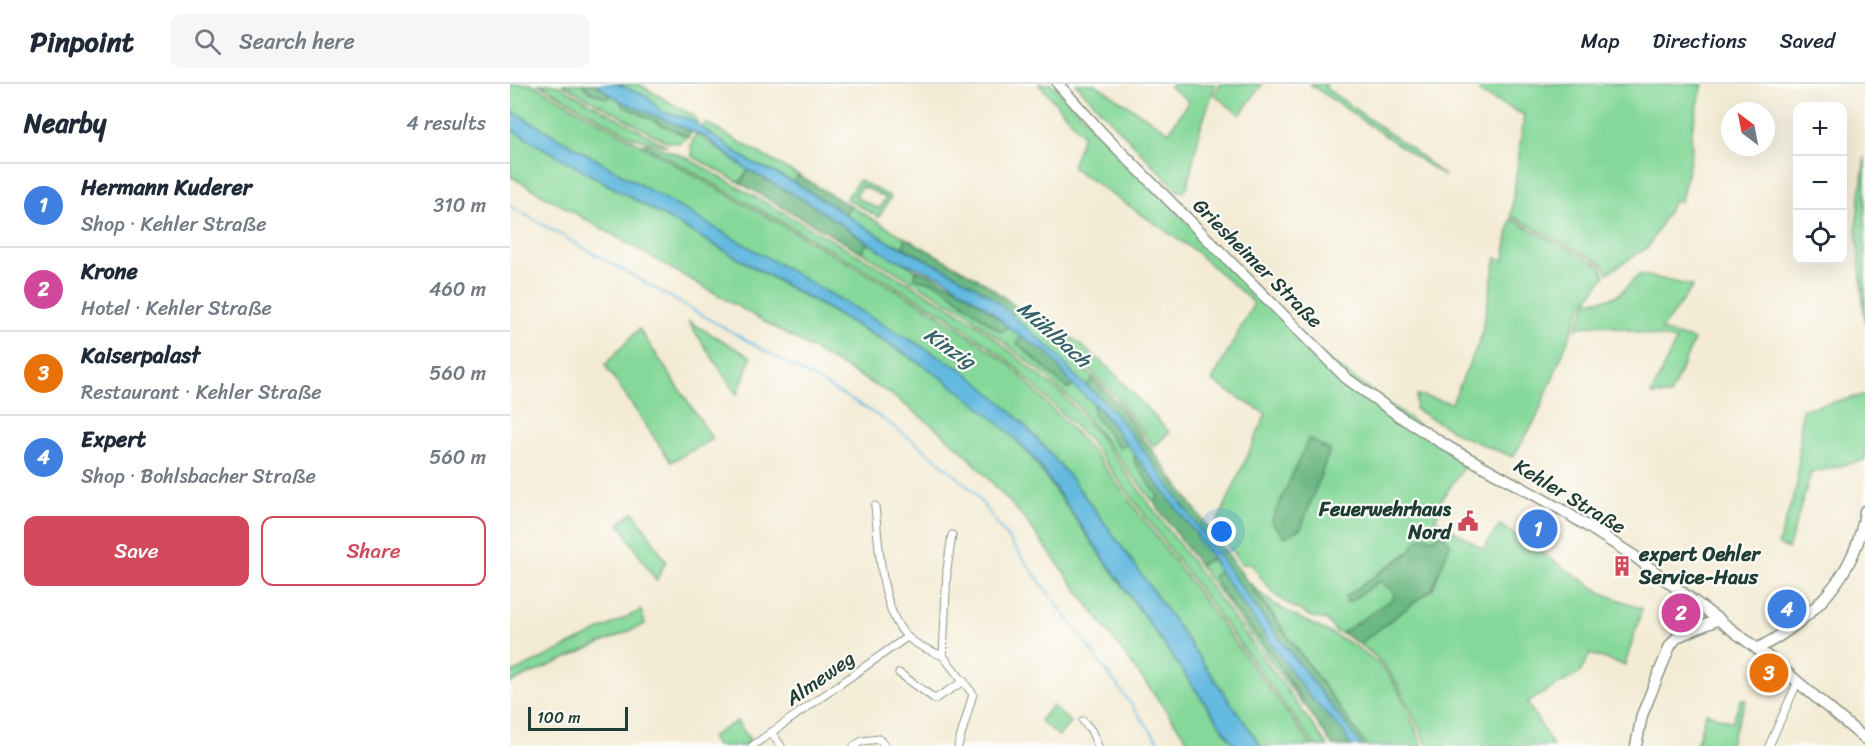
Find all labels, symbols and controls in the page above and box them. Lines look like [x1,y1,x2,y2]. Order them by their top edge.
search box [170,14,590,68]
text: Pinpoint [30,17,134,66]
text: Search here [239,22,355,61]
text: Map [1581,22,1619,60]
text: Directions [1652,22,1747,60]
text: Saved [1780,22,1835,60]
icon: search [191,25,224,58]
text: Nearby [24,100,106,146]
north arrow [1721,102,1775,156]
map controls [1793,102,1847,264]
button: + [1793,102,1847,156]
text: 4 results [406,106,486,141]
button: − [1793,156,1847,210]
text: Hermann Kuderer [81,168,252,207]
text: 1 [39,188,48,223]
text: 310 m [433,188,486,223]
street label: Griesheimer Straße [1184,190,1331,337]
text: Shop · Kehler Straße [81,207,266,242]
button: locate [1793,210,1847,264]
text: Krone [81,252,138,291]
text: 2 [38,272,49,307]
text: 460 m [429,272,486,307]
text: Hotel · Kehler Straße [81,291,272,326]
water label: Mühlbach [1008,291,1101,379]
water label: Kinzig [916,317,985,380]
text: Kaiserpalast [81,336,200,375]
text: 3 [38,356,49,391]
text: 560 m [429,356,486,391]
text: Restaurant · Kehler Straße [81,375,322,410]
text: Expert [81,420,146,459]
text: 4 [37,440,50,475]
text: 560 m [429,440,486,475]
street label: Kehler Straße [1507,449,1633,544]
text: Shop · Bohlsbacher Straße [81,459,316,494]
place label: Feuerwehrhaus Nord [1318,492,1452,550]
pin: 1 [1518,506,1558,552]
public building icon: Feuerwehrhaus Nord [1456,509,1480,533]
button: Save [24,516,249,586]
button: Share [261,516,486,586]
your location [1207,517,1236,546]
place label: expert Oehler Service-Haus [1638,537,1762,595]
building icon: expert Oehler Service-Haus [1610,554,1634,578]
pin: 4 [1768,586,1806,632]
pin: 2 [1662,590,1700,636]
street label: Almeweg [777,642,863,716]
pin: 3 [1750,650,1788,696]
text: 100 m [537,703,581,732]
scale bar [528,704,628,732]

